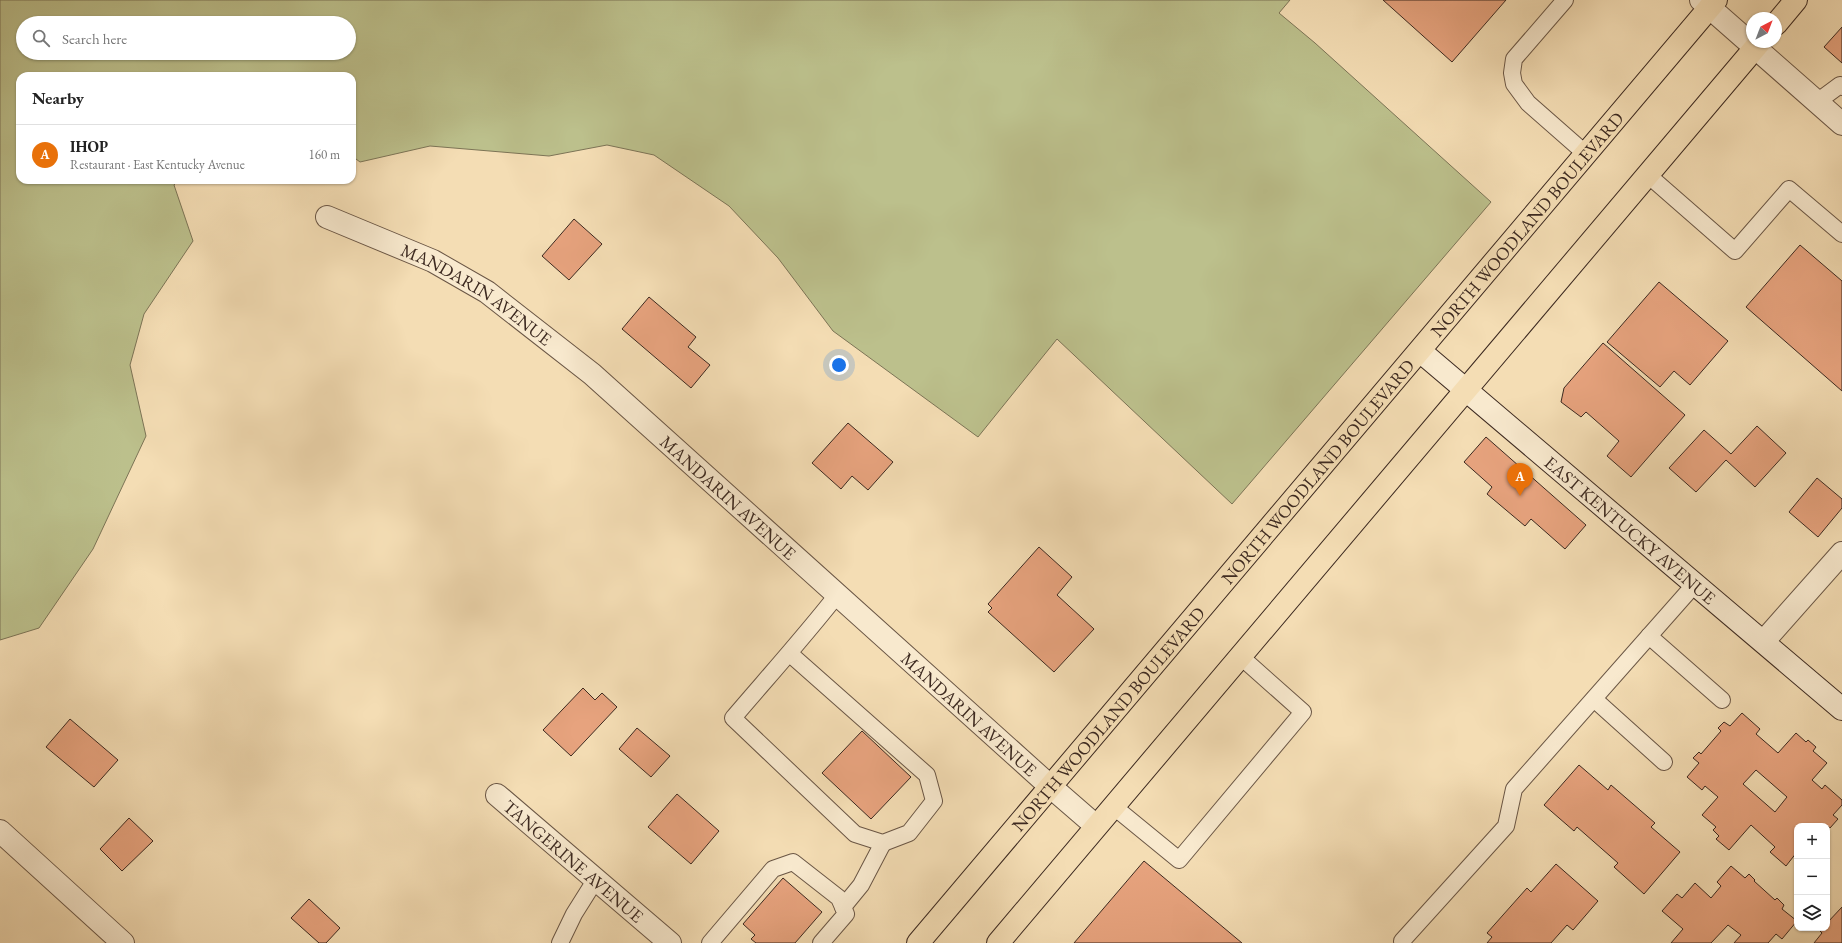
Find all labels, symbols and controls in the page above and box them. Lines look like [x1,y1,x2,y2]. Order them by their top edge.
north arrow [1746,12,1782,48]
search box [16,16,356,60]
icon: search [30,27,52,49]
text: Search here [62,29,127,48]
text: Nearby [32,87,84,109]
street label: NORTH WOODLAND BOULEVARD [1425,107,1628,341]
text: IHOP [70,137,108,156]
text: A [40,146,50,163]
text: 160 m [309,146,340,163]
text: Restaurant · East Kentucky Avenue [70,156,245,173]
street label: MANDARIN AVENUE [398,238,557,350]
street label: NORTH WOODLAND BOULEVARD [1216,354,1419,588]
your location [829,355,849,375]
street label: MANDARIN AVENUE [656,430,801,564]
street label: EAST KENTUCKY AVENUE [1540,450,1721,609]
pin: A [1507,463,1533,496]
street label: NORTH WOODLAND BOULEVARD [1006,601,1210,836]
street label: MANDARIN AVENUE [897,646,1042,781]
street label: TANGERINE AVENUE [499,794,649,927]
map controls [1794,823,1830,931]
button: + [1794,823,1830,859]
button: − [1794,859,1830,895]
button: layers [1794,895,1830,931]

